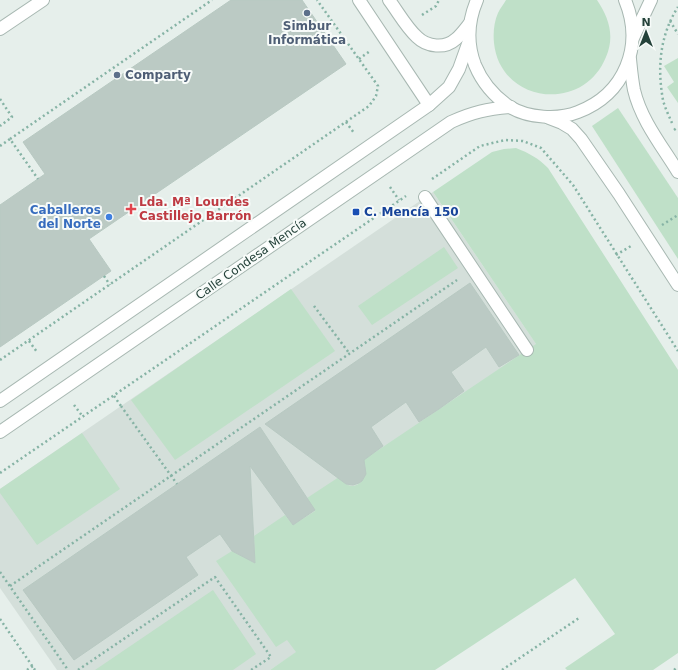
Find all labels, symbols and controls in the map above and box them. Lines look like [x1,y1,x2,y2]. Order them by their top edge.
marker: Simbur Informática [302,8,312,18]
north arrow [626,12,666,52]
text: N [641,16,651,29]
place label: Simbur Informática [268,19,346,47]
place label: Comparty [125,68,191,82]
marker: Comparty [112,70,122,80]
place label: Lda. Mª Lourdes Castillejo Barrón [139,195,252,223]
place label: Caballeros del Norte [30,203,101,231]
marker: Lda. Mª Lourdes Castillejo Barrón [126,204,136,214]
place label: C. Mencía 150 [364,205,459,219]
marker: C. Mencía 150 [351,207,361,217]
marker: Caballeros del Norte [104,212,114,222]
street label: Calle Condesa Mencía [193,215,309,303]

